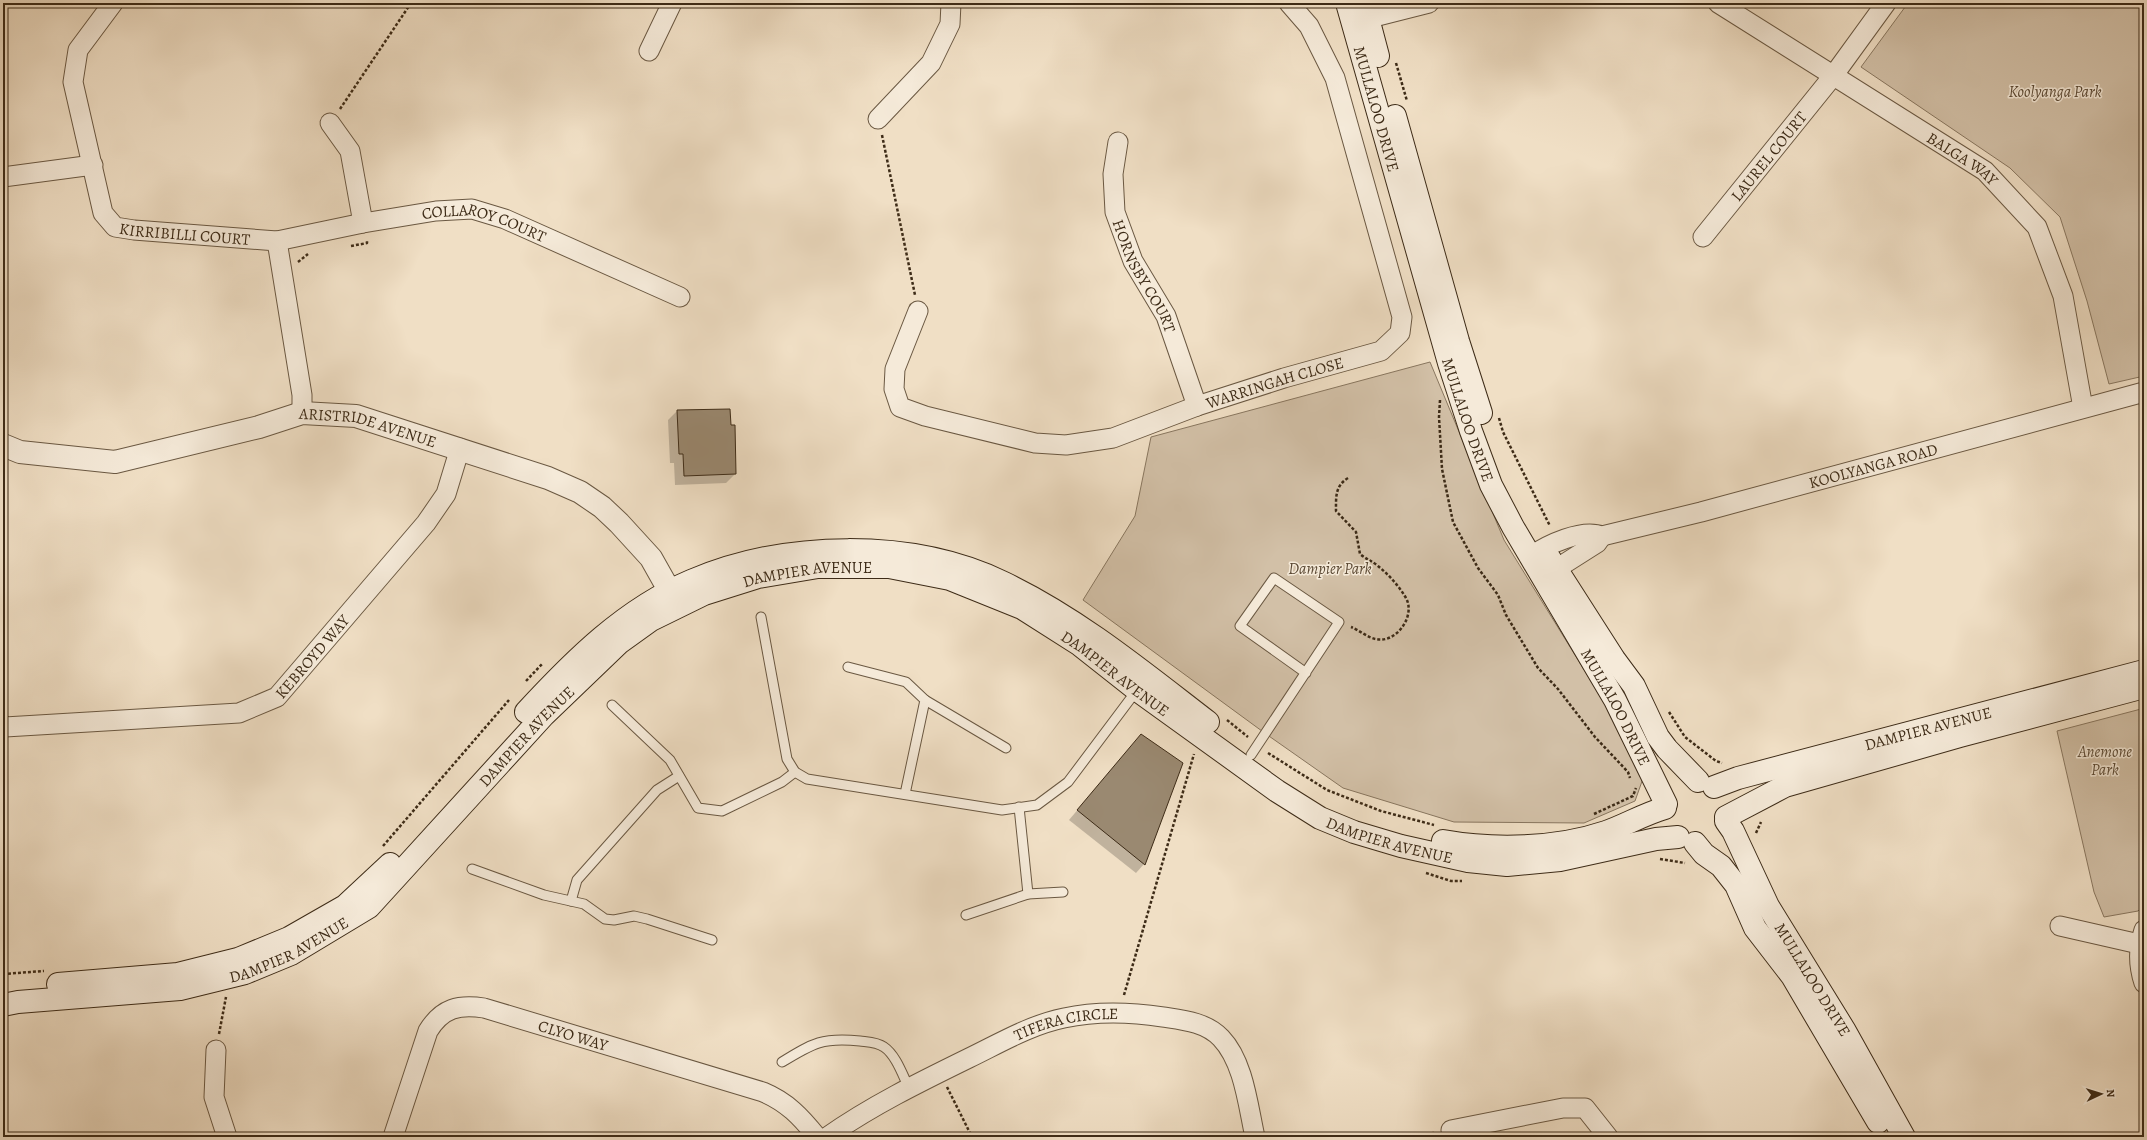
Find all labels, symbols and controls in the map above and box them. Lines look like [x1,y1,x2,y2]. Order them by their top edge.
street label: MULLALOO DRIVE [1348,44,1404,174]
park label: Koolyanga Park [2008,81,2102,103]
street label: LAUREL COURT [1726,107,1812,206]
street label: BALGA WAY [1922,127,2003,191]
street label: COLLAROY COURT [420,198,550,248]
street label: HORNSBY COURT [1107,216,1181,336]
street label: KIRRIBILLI COURT [118,218,251,251]
street label: WARRINGAH CLOSE [1202,352,1346,415]
street label: MULLALOO DRIVE [1436,355,1499,485]
street label: ARISTRIDE AVENUE [297,403,439,453]
street label: KOOLYANGA ROAD [1806,438,1940,494]
street label: DAMPIER AVENUE [740,556,872,593]
park label: Dampier Park [1288,558,1372,580]
street label: KEBROYD WAY [270,610,355,704]
street label: DAMPIER AVENUE [1056,626,1174,722]
street label: MULLALOO DRIVE [1575,645,1655,769]
street label: DAMPIER AVENUE [474,681,580,792]
street label: DAMPIER AVENUE [1862,702,1994,756]
park label: Anemone Park [2077,741,2132,781]
street label: DAMPIER AVENUE [1323,812,1455,869]
street label: DAMPIER AVENUE [227,912,353,989]
street label: MULLALOO DRIVE [1769,919,1856,1041]
street label: TIFERA CIRCLE [1010,1003,1118,1046]
street label: CLYO WAY [535,1015,611,1057]
north arrow [2081,1074,2121,1114]
text: N [2103,1089,2118,1098]

